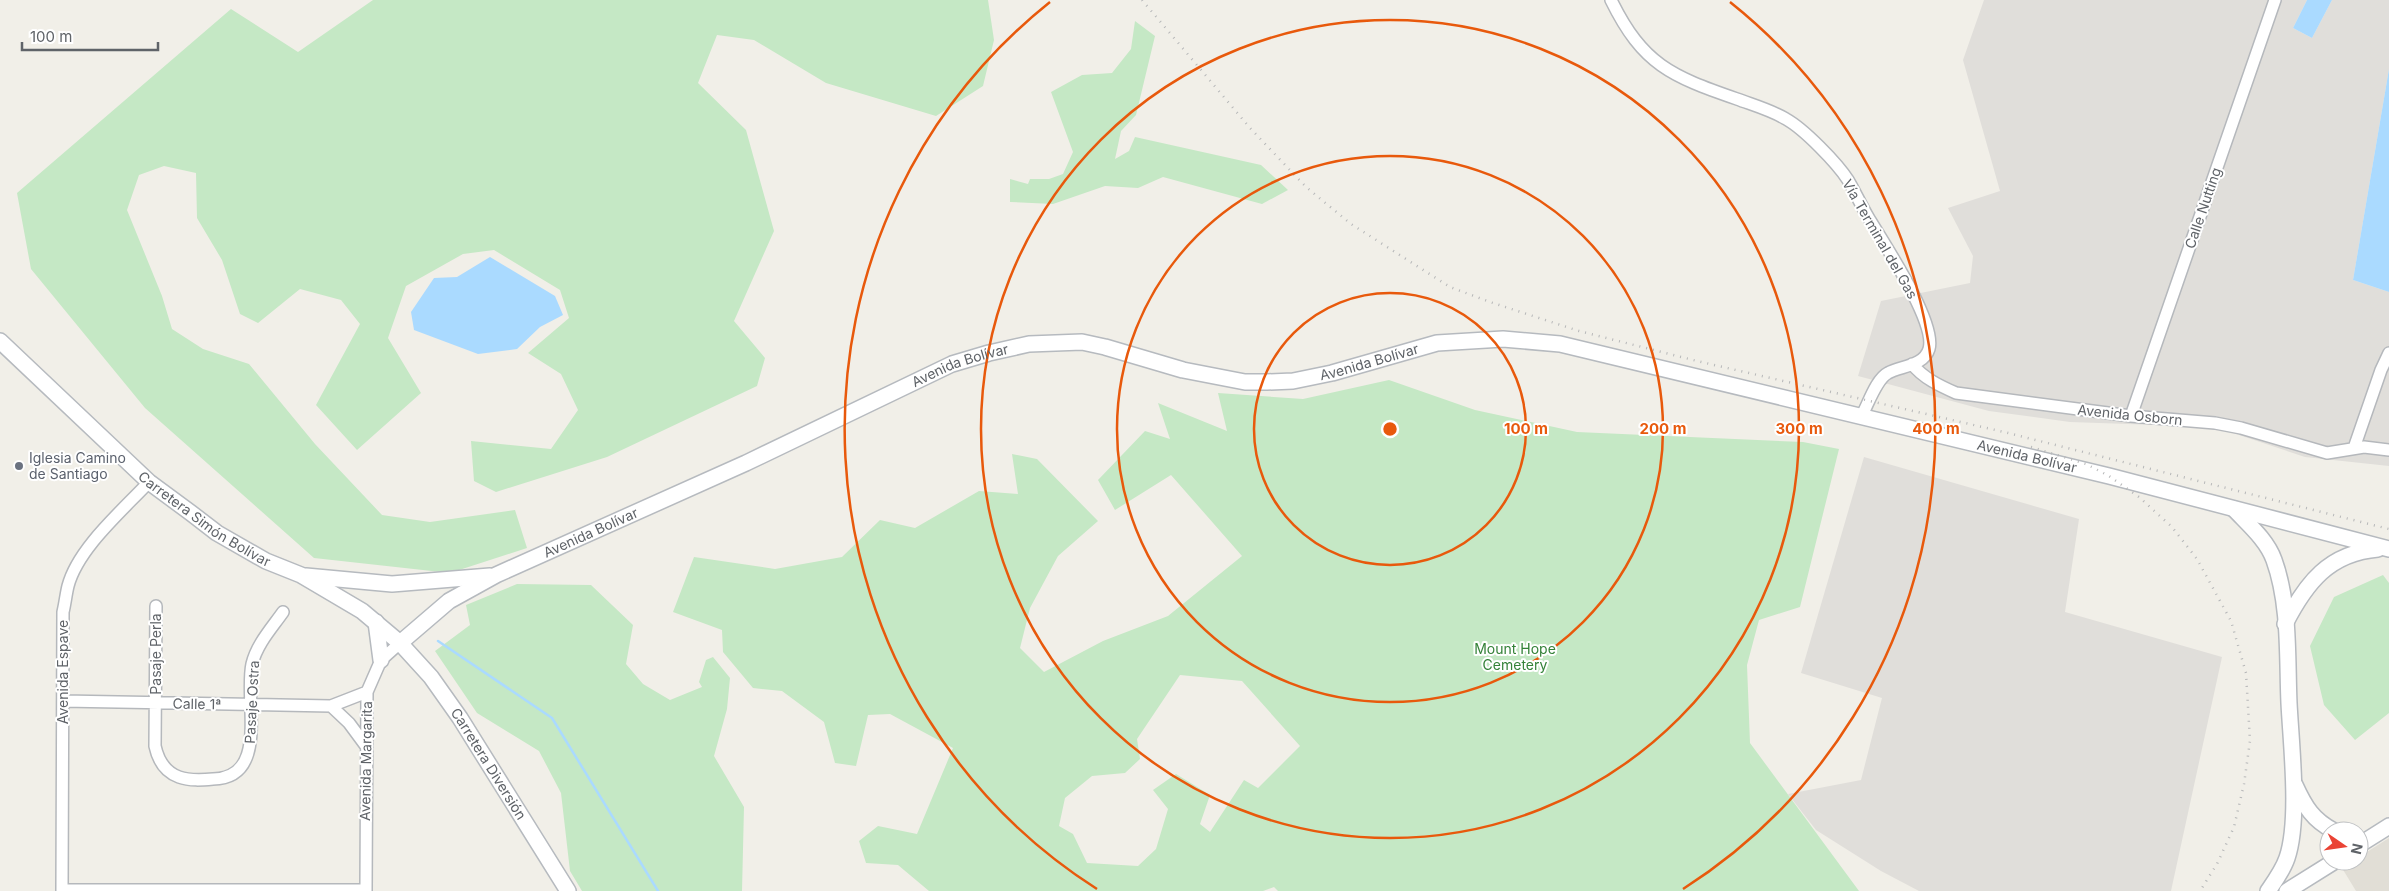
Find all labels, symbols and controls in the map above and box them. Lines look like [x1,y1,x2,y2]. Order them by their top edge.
scale bar [22,20,159,52]
text: 100 m [30,27,72,46]
street label: Calle Nutting [2181,165,2224,251]
street label: Vía Terminal del Gas [1839,176,1922,302]
street label: Avenida Bolívar [909,340,1010,390]
street label: Avenida Bolívar [1318,340,1420,383]
street label: Avenida Osborn [2077,401,2183,428]
text: 100 m [1504,419,1548,438]
text: 200 m [1640,419,1686,438]
text: 300 m [1775,419,1823,438]
text: 400 m [1912,419,1960,438]
centre of rings [1381,420,1399,438]
street label: Avenida Bolívar [1976,436,2079,476]
place label: Iglesia Camino de Santiago [29,449,126,482]
marker: Iglesia Camino de Santiago [13,460,25,472]
street label: Carretera Simón Bolívar [135,467,273,570]
street label: Avenida Bolívar [541,504,640,561]
street label: Pasaje Perla [147,613,164,695]
street label: Avenida Espave [54,620,71,724]
park label: Mount Hope Cemetery [1474,640,1556,673]
street label: Pasaje Ostra [241,660,262,744]
street label: Calle 1ª [172,695,222,712]
street label: Avenida Margarita [356,701,375,821]
street label: Carretera Diversión [448,704,530,823]
north arrow [2319,821,2369,871]
text: N [2348,842,2367,856]

